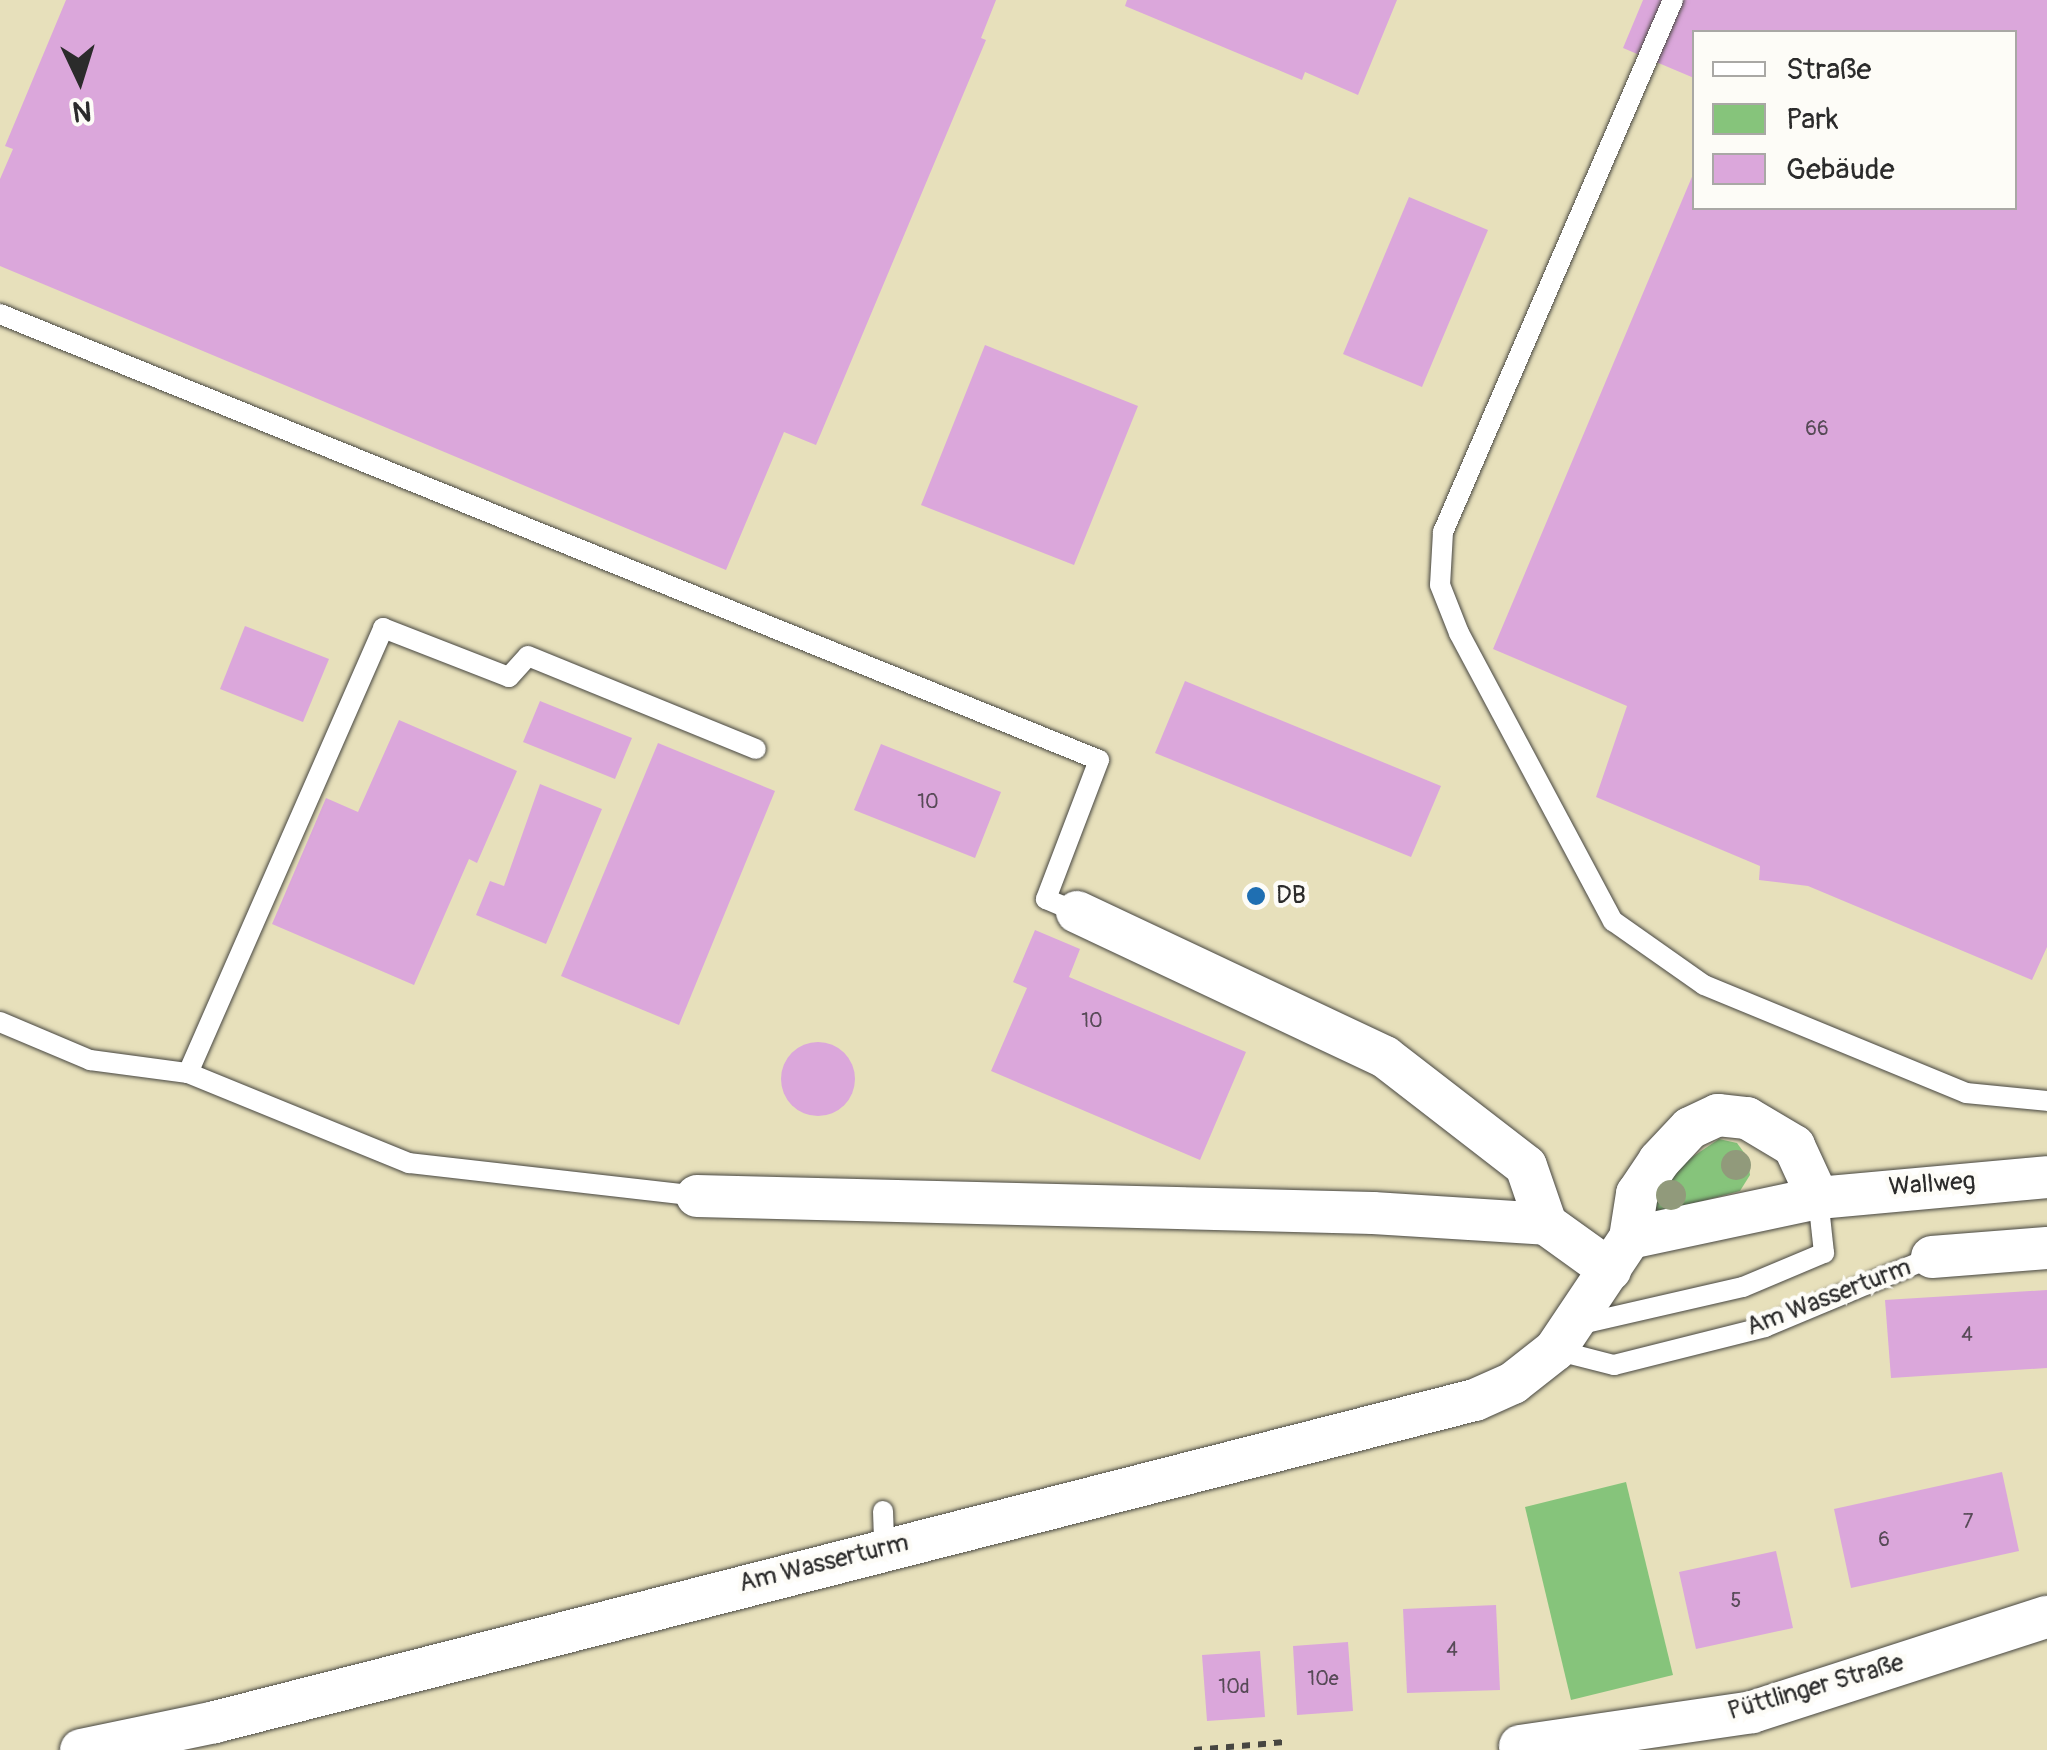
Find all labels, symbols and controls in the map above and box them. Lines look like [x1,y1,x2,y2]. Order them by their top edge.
north arrow [30,30,130,130]
legend [1692,30,2017,210]
text: Straße [1786,51,1871,88]
text: N [71,92,93,129]
text: Park [1786,101,1839,138]
text: Gebäude [1786,151,1895,188]
house number: 66 [1805,416,1829,440]
house number: 10 [917,789,939,813]
place label: DB [1276,881,1306,911]
marker: DB [1245,885,1267,907]
house number: 10 [1081,1008,1103,1032]
street label: Wallweg [1888,1167,1976,1203]
street label: Am Wasserturm [1743,1253,1915,1343]
house number: 4 [1961,1322,1973,1346]
house number: 7 [1963,1509,1973,1533]
house number: 6 [1878,1527,1890,1551]
street label: Am Wasserturm [736,1528,912,1600]
house number: 5 [1731,1588,1741,1612]
house number: 4 [1446,1637,1458,1661]
street label: Püttlinger Straße [1725,1649,1907,1727]
house number: 10e [1307,1666,1339,1690]
house number: 10d [1218,1674,1250,1698]

